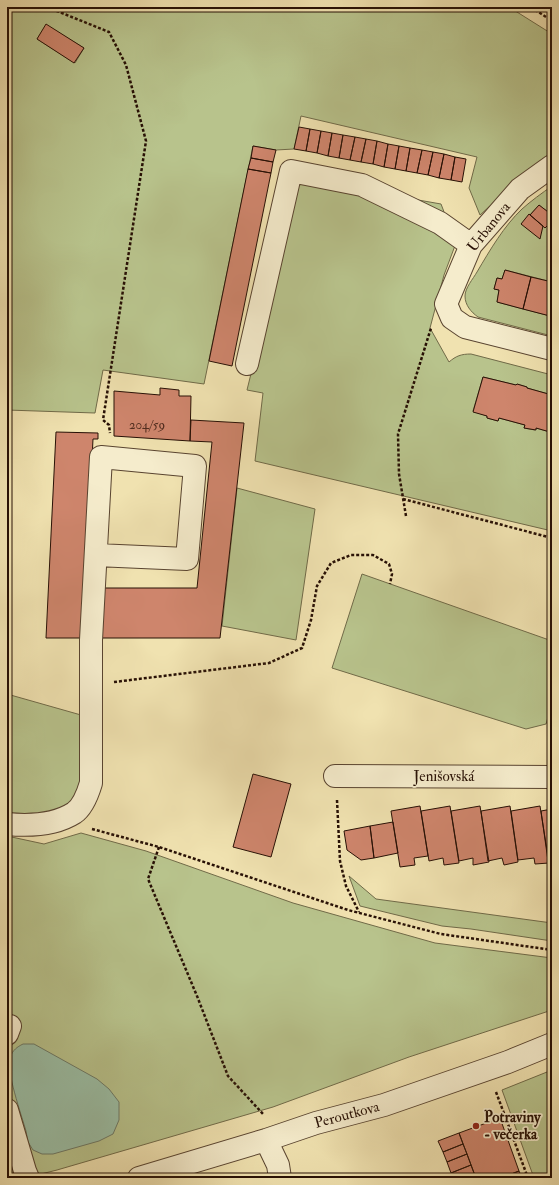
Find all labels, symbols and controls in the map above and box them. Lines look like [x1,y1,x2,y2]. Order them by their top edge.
street label: Urbanova [463,198,515,256]
house number: 204/59 [129,417,165,433]
street label: Jenišovská [413,767,475,787]
street label: Peroutkova [312,1097,382,1133]
place label: Potraviny - večerka [484,1108,542,1144]
marker: Potraviny - večerka [471,1121,481,1131]

